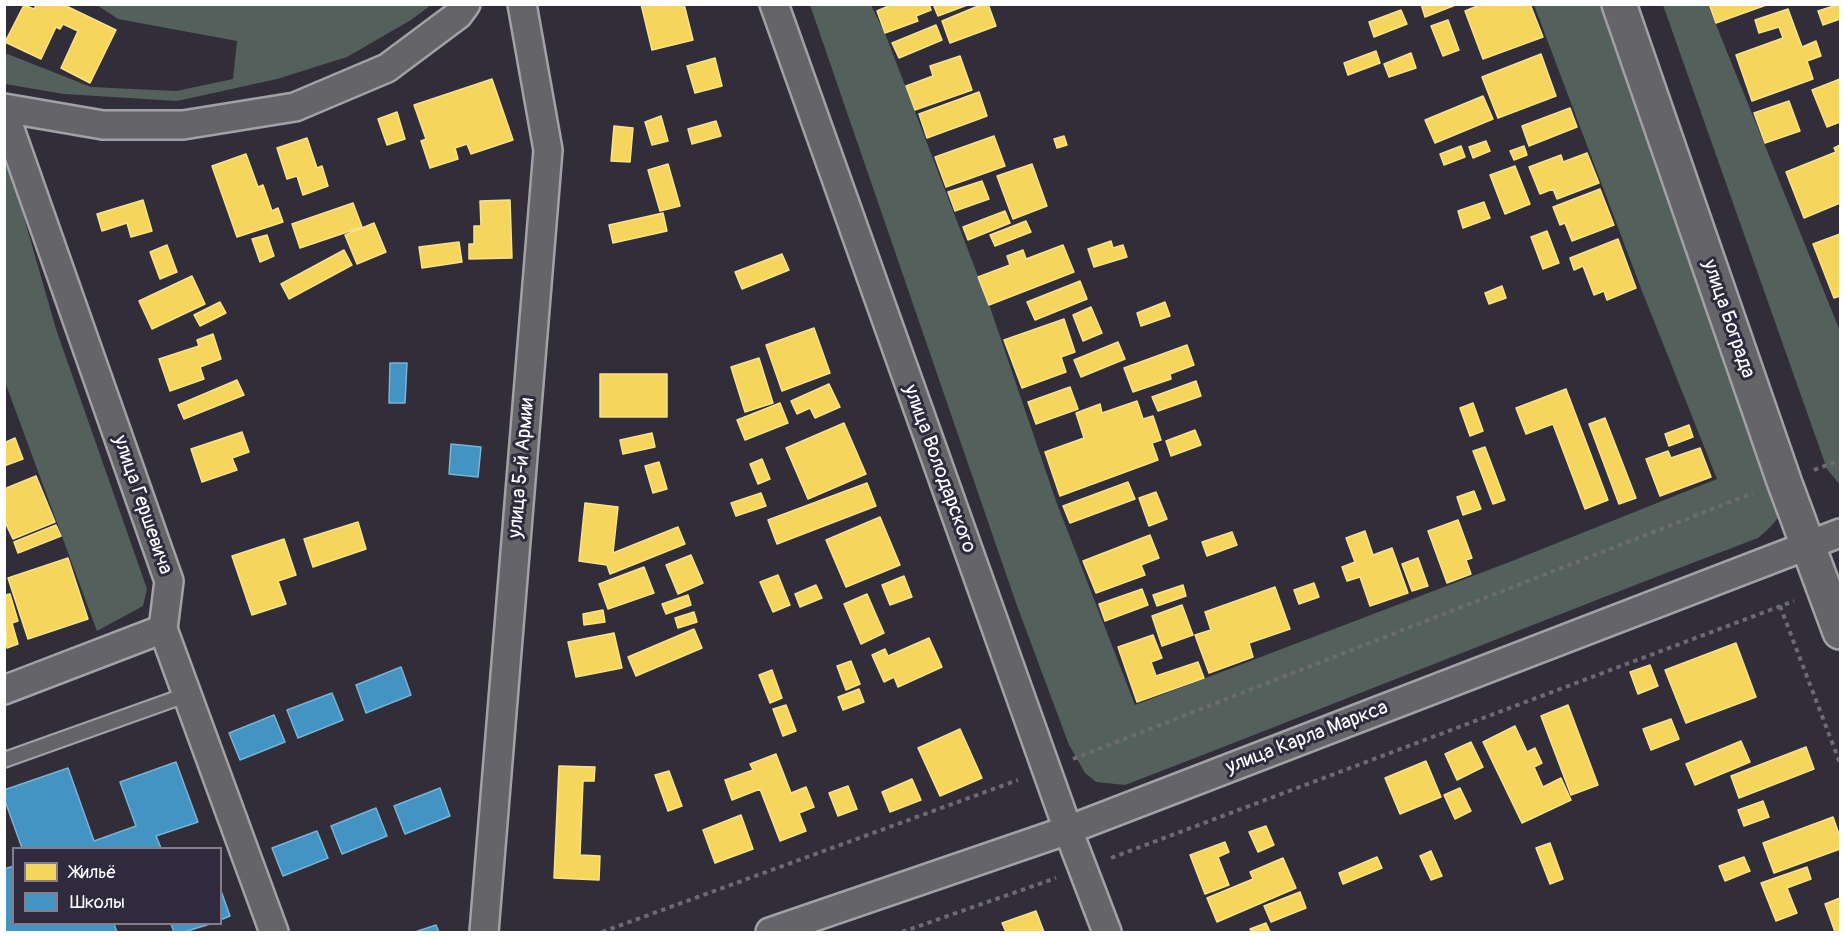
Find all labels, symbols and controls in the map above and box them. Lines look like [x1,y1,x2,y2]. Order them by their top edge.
street label: улица Бограда [1697,257,1759,381]
street label: улица Володарского [897,382,981,556]
street label: улица 5-й Армии [504,397,540,539]
street label: улица Гершевича [107,432,177,578]
street label: улица Карла Маркса [1223,696,1391,780]
legend [12,847,222,925]
text: Жильё [70,861,116,884]
text: Школы [70,891,125,914]

